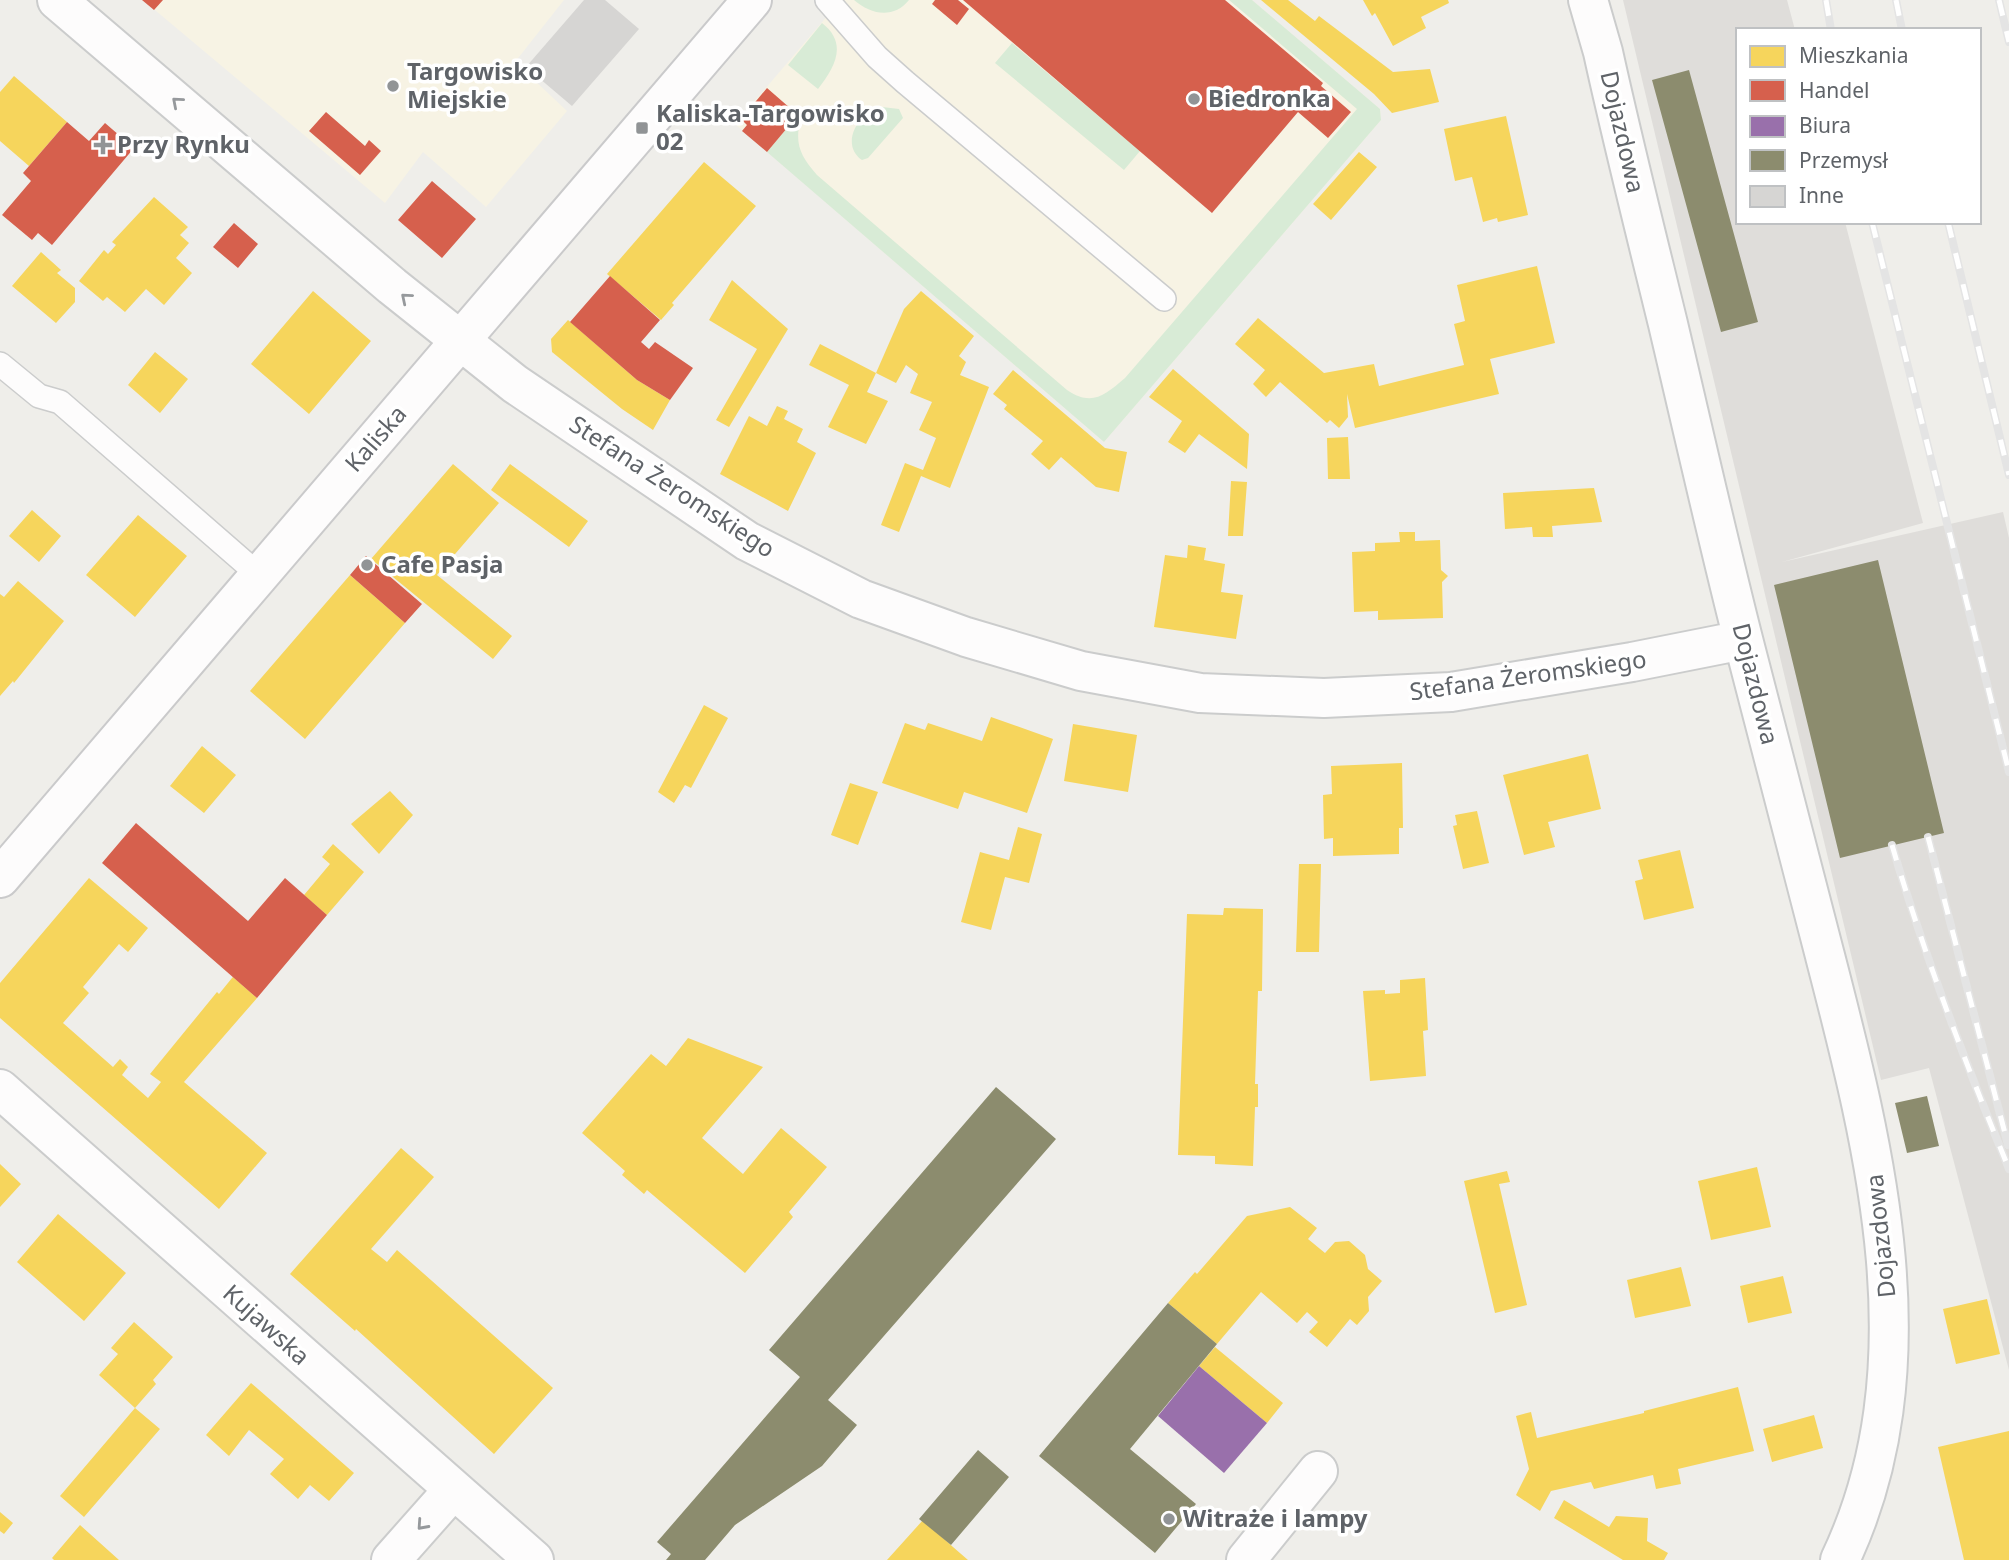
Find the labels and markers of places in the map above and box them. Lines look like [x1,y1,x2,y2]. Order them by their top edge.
place label: Targowisko Miejskie [407,54,543,115]
marker: Targowisko Miejskie [385,78,401,94]
place label: Biedronka [1208,81,1331,114]
marker: Biedronka [1186,91,1202,107]
place label: Kaliska-Targowisko 02 [656,96,885,157]
marker: Kaliska-Targowisko 02 [634,120,650,136]
place label: Przy Rynku [117,127,250,160]
marker: Przy Rynku [95,137,111,153]
place label: Cafe Pasja [381,547,504,580]
marker: Cafe Pasja [359,557,375,573]
place label: Witraże i lampy [1183,1501,1368,1534]
marker: Witraże i lampy [1161,1511,1177,1527]

